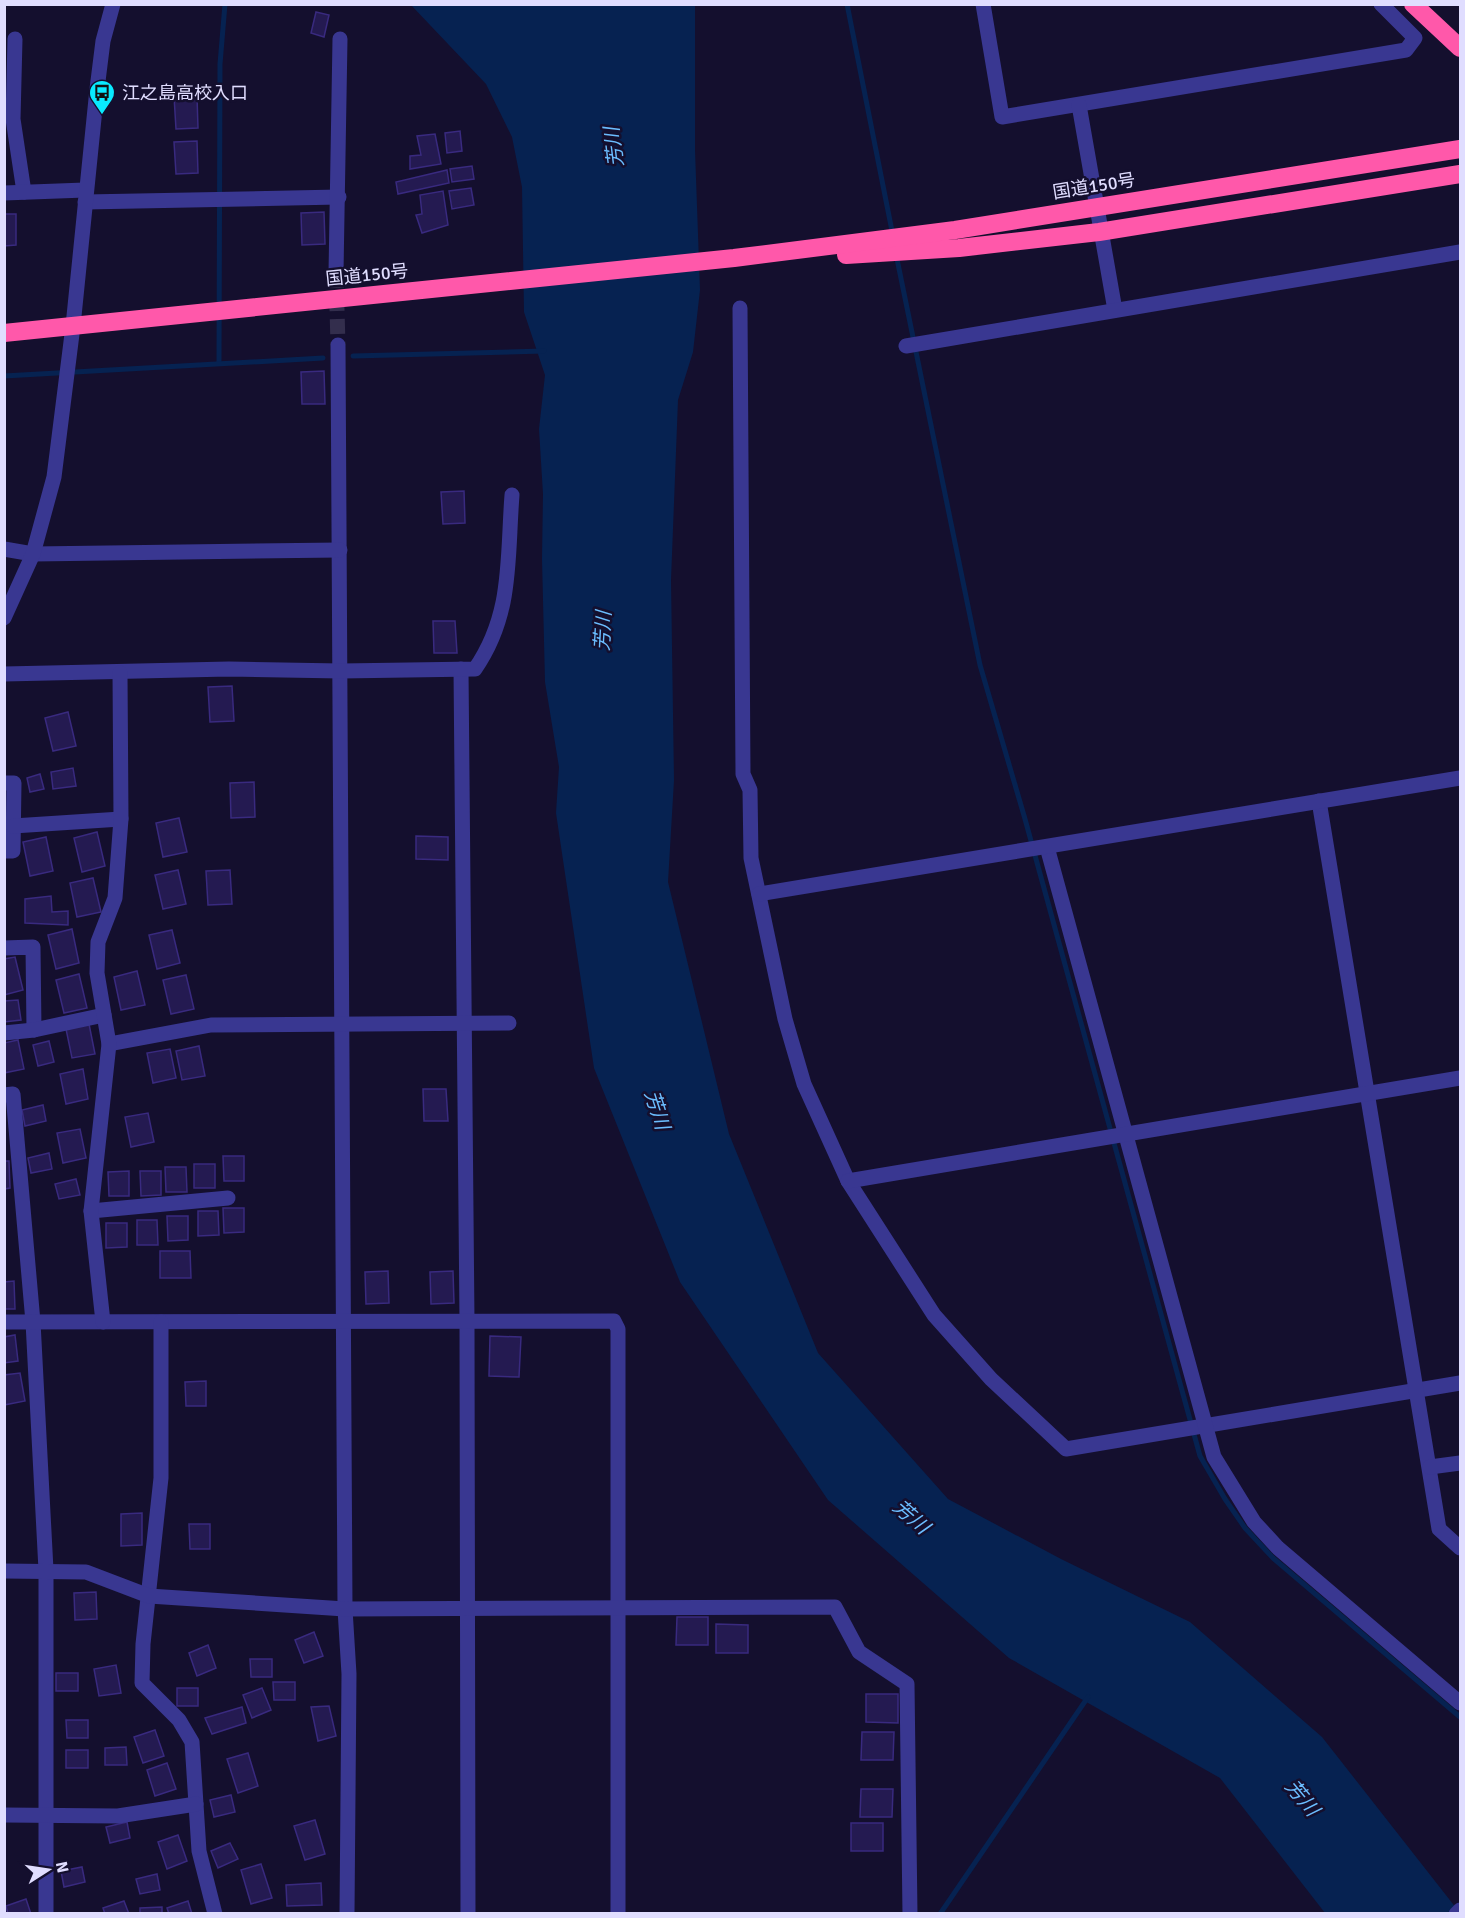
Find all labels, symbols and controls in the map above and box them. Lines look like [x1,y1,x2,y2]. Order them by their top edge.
bus stop icon: 江之島高校入口 [87,78,117,116]
place label: 江之島高校入口 [122,82,248,104]
water label: 芳川 [599,124,629,168]
street label: 国道150号 [1051,169,1137,203]
street label: 国道150号 [324,260,410,290]
water label: 芳川 [589,608,617,652]
water label: 芳川 [639,1087,676,1135]
water label: 芳川 [888,1494,936,1541]
water label: 芳川 [1280,1775,1326,1823]
north arrow [18,1840,78,1900]
text: N [51,1860,73,1875]

